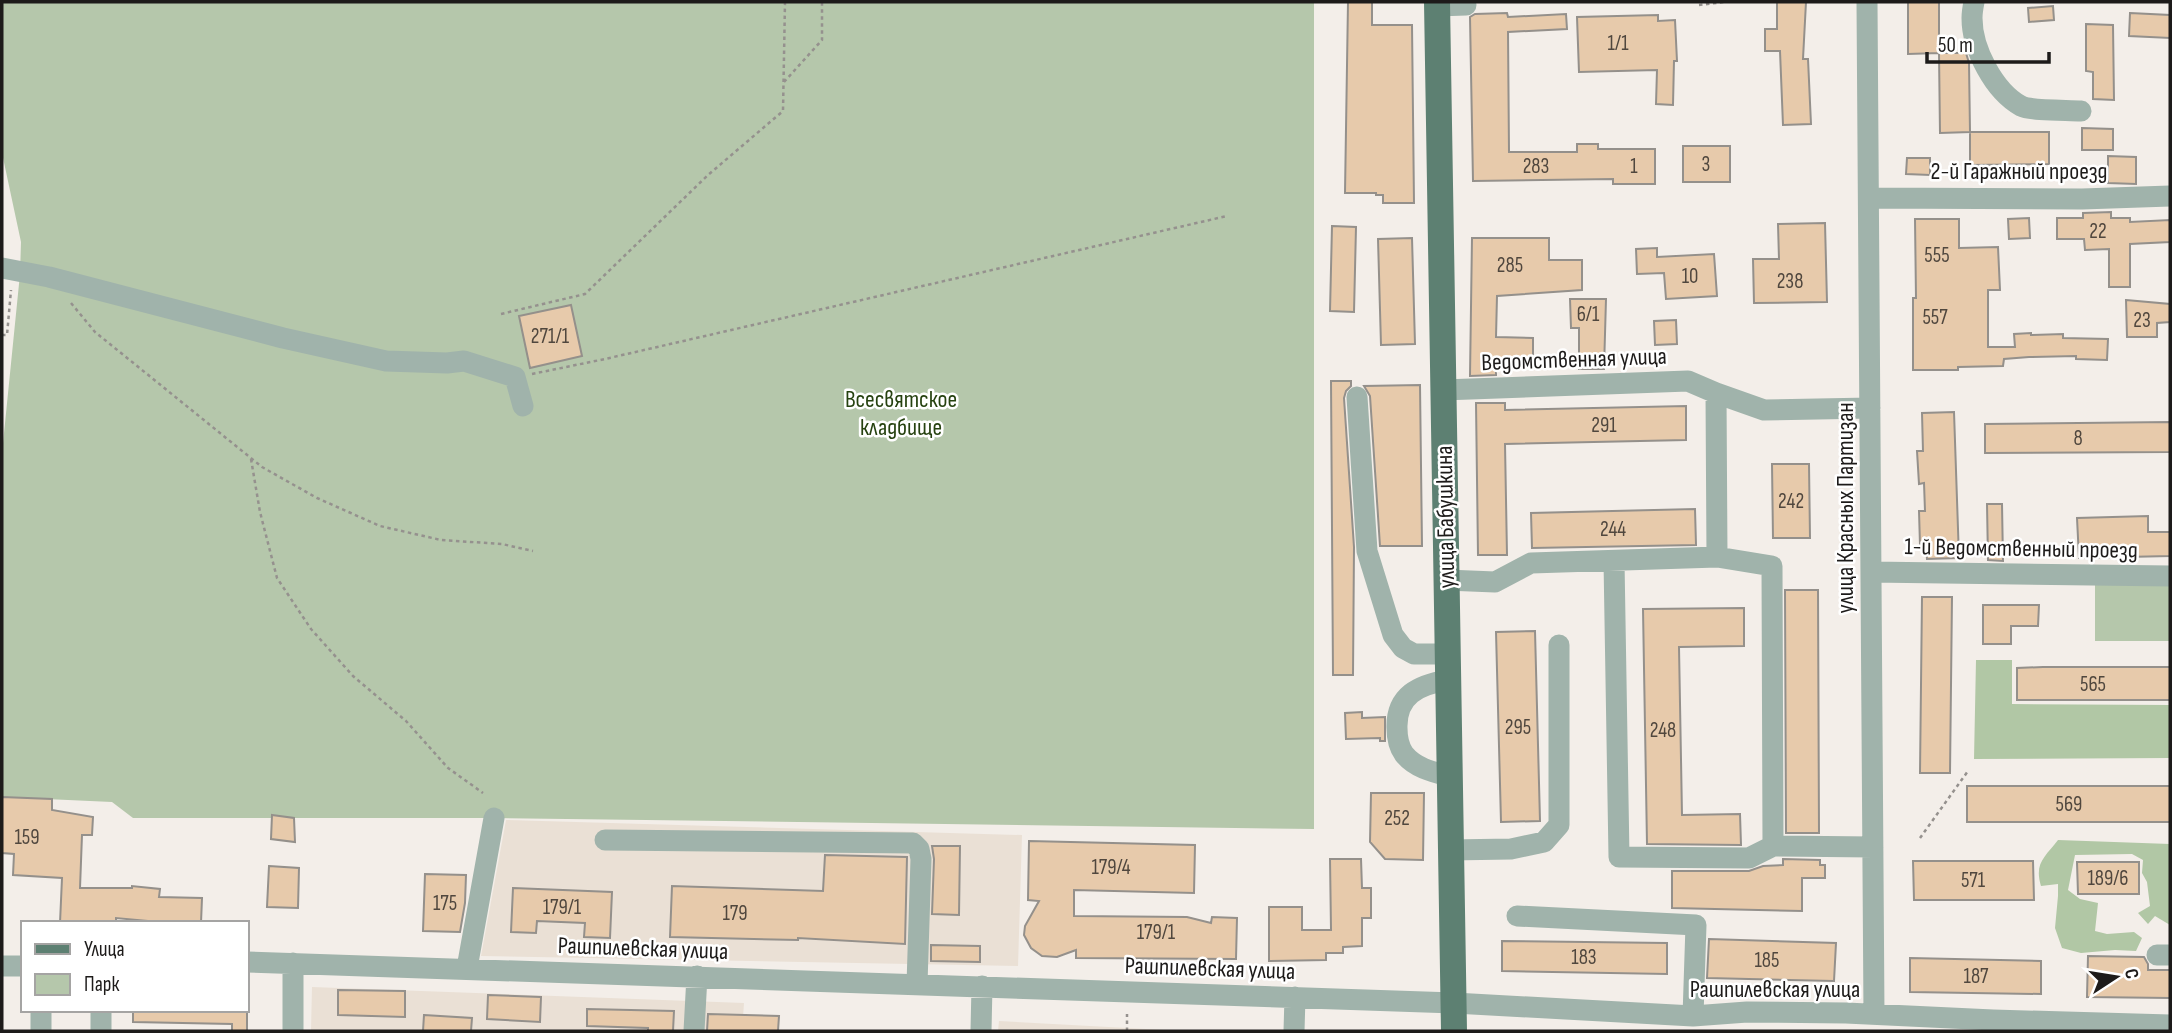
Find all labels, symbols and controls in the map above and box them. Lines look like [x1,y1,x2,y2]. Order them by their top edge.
scale bar [1927,21,2050,65]
house number: 1/1 [1607,31,1629,56]
text: 50 m [1938,33,1973,58]
house number: 3 [1702,152,1710,177]
house number: 283 [1523,154,1549,179]
house number: 1 [1630,154,1638,179]
street label: 2-й Гаражный проезд [1931,157,2108,186]
house number: 22 [2089,219,2107,244]
house number: 555 [1924,243,1950,268]
house number: 285 [1497,253,1523,278]
house number: 10 [1682,264,1698,289]
house number: 238 [1777,269,1803,294]
house number: 6/1 [1577,302,1600,327]
house number: 557 [1922,305,1948,330]
house number: 23 [2133,308,2151,333]
house number: 271/1 [531,324,570,349]
street label: Ведомственная улица [1481,342,1667,377]
park label: Всесвятское кладбище [845,385,957,442]
street label: улица Красных Партизан [1831,402,1860,614]
house number: 291 [1591,413,1617,438]
house number: 8 [2073,426,2083,451]
street label: улица Бабушкина [1430,445,1461,589]
house number: 242 [1778,489,1804,514]
house number: 244 [1600,517,1626,542]
street label: 1-й Ведомственный проезд [1904,532,2138,565]
house number: 565 [2080,672,2106,697]
house number: 295 [1505,715,1531,740]
house number: 248 [1650,718,1676,743]
house number: 569 [2056,792,2082,817]
house number: 252 [1384,806,1410,831]
house number: 159 [14,825,40,850]
house number: 179/4 [1091,855,1131,880]
house number: 189/6 [2087,866,2129,891]
house number: 571 [1961,868,1986,893]
house number: 175 [433,891,457,916]
house number: 179/1 [543,895,582,920]
house number: 179 [722,901,748,926]
house number: 179/1 [1137,920,1176,945]
legend [21,921,248,1012]
street label: Рашпилевская улица [557,931,729,966]
text: Улица [84,937,125,962]
north arrow [2081,942,2151,1012]
house number: 183 [1571,945,1597,970]
house number: 185 [1755,948,1779,973]
street label: Рашпилевская улица [1124,951,1296,986]
house number: 187 [1964,964,1989,989]
text: С [2119,967,2143,981]
text: Парк [84,972,119,997]
street label: Рашпилевская улица [1690,975,1860,1004]

